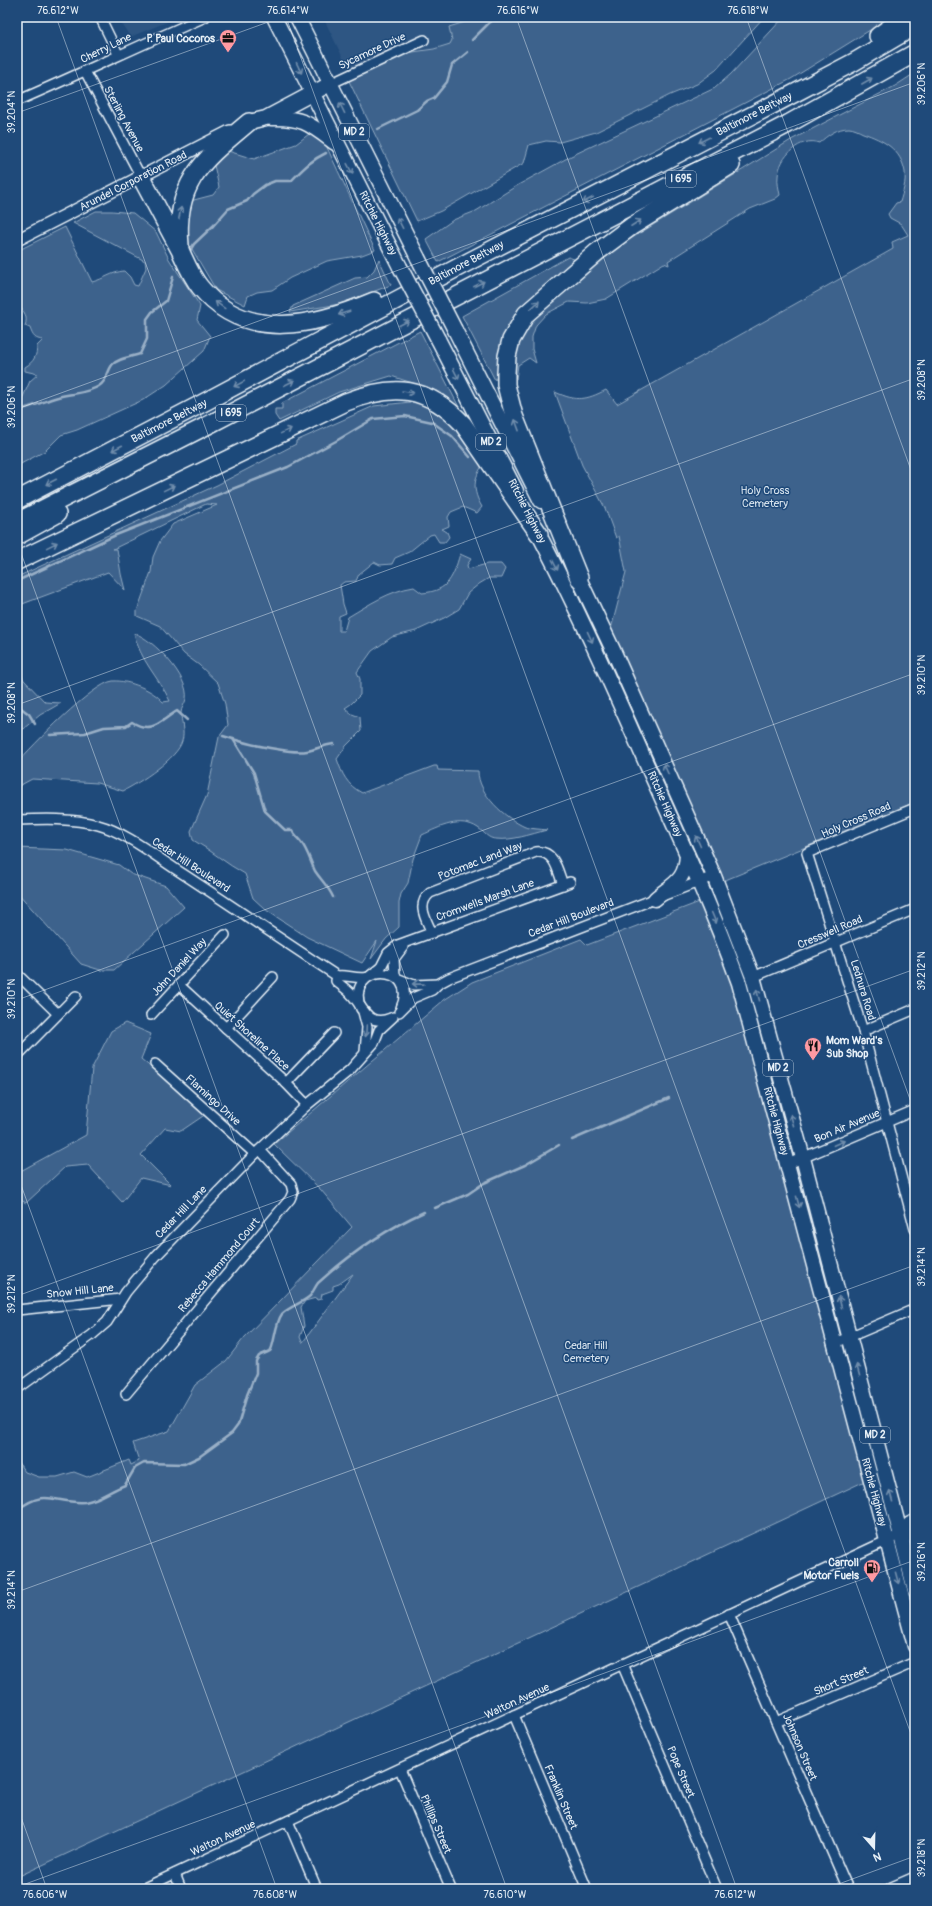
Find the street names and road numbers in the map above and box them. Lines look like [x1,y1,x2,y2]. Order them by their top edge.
street label: Cherry Lane [78,30,134,66]
street label: Sycamore Drive [336,30,408,72]
street label: Sterling Avenue [101,84,147,155]
street label: Baltimore Beltway [714,89,794,139]
road number: MD 2 [339,124,369,140]
street label: Arundel Corporation Road [77,148,189,214]
road number: I 695 [666,171,696,187]
street label: Ritchie Highway [356,189,400,258]
street label: Baltimore Beltway [426,238,506,288]
street label: Baltimore Beltway [129,396,209,446]
road number: I 695 [216,405,246,421]
road number: MD 2 [476,434,506,450]
street label: Ritchie Highway [505,477,549,546]
street label: Ritchie Highway [645,769,685,839]
street label: Holy Cross Road [819,800,893,840]
street label: Cedar Hill Boulevard [150,835,232,895]
street label: Potomac Land Way [436,839,524,883]
street label: Cromwells Marsh Lane [434,876,536,924]
street label: Cedar Hill Boulevard [526,896,616,940]
street label: Cresswell Road [796,913,864,951]
street label: John Daniel Way [149,935,209,999]
street label: Lednura Road [848,958,878,1022]
street label: Quiet Shoreline Place [212,999,293,1073]
road number: MD 2 [763,1060,793,1076]
street label: Flamingo Drive [183,1072,244,1128]
street label: Ritchie Highway [761,1085,791,1157]
street label: Bon Air Avenue [812,1106,882,1146]
street label: Cedar Hill Lane [153,1183,210,1241]
street label: Rebecca Hammond Court [176,1215,263,1315]
street label: Snow Hill Lane [46,1281,115,1301]
road number: MD 2 [860,1427,890,1443]
street label: Ritchie Highway [859,1456,889,1528]
street label: Short Street [812,1663,871,1698]
street label: Walton Avenue [483,1680,552,1722]
street label: Johnson Street [780,1712,820,1783]
street label: Pope Street [664,1744,698,1800]
street label: Franklin Street [542,1763,581,1832]
street label: Phillips Street [418,1793,454,1856]
street label: Walton Avenue [189,1817,258,1859]

